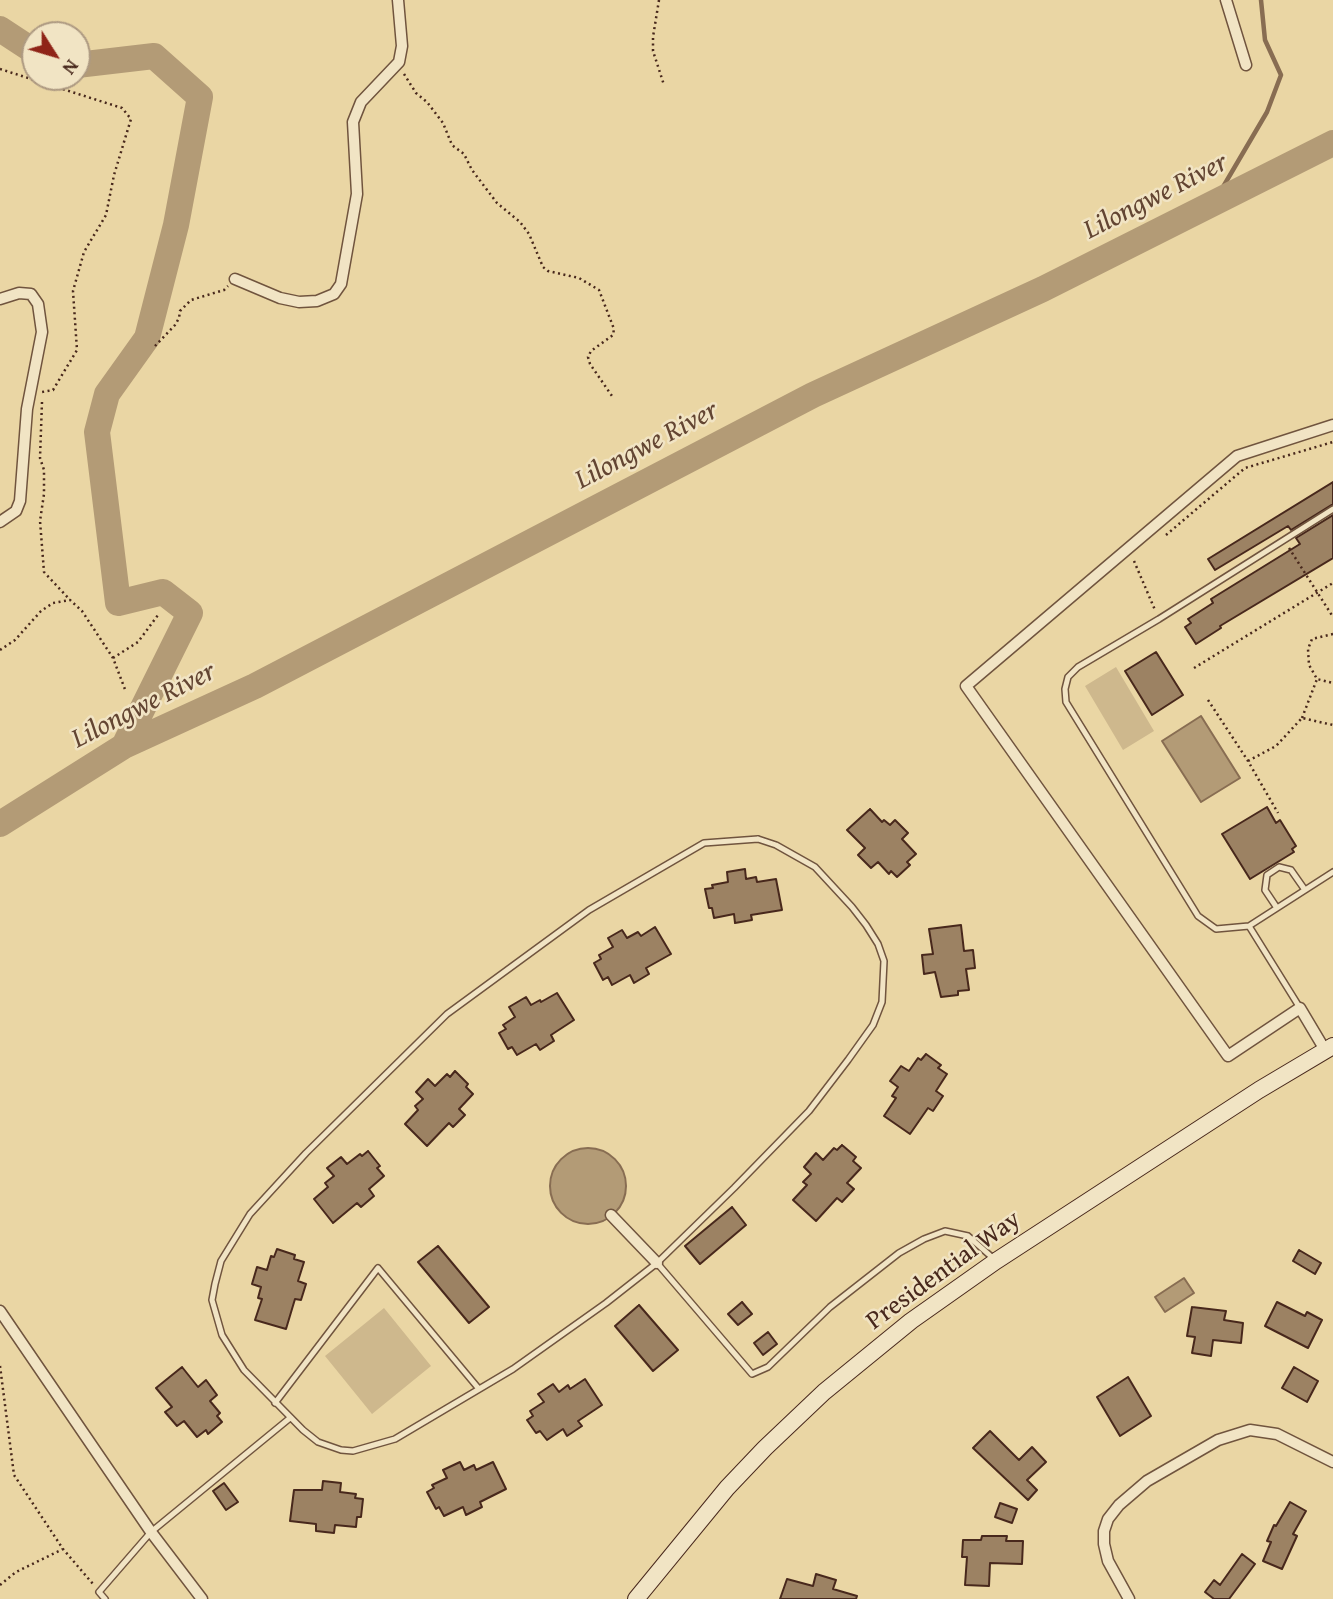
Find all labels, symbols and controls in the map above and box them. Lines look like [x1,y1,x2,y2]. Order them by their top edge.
north arrow [21,21,91,91]
text: N [56,54,86,81]
water label: Lilongwe River [1078,146,1234,248]
water label: Lilongwe River [570,394,724,498]
water label: Lilongwe River [66,655,222,757]
street label: Presidential Way [861,1205,1027,1337]

